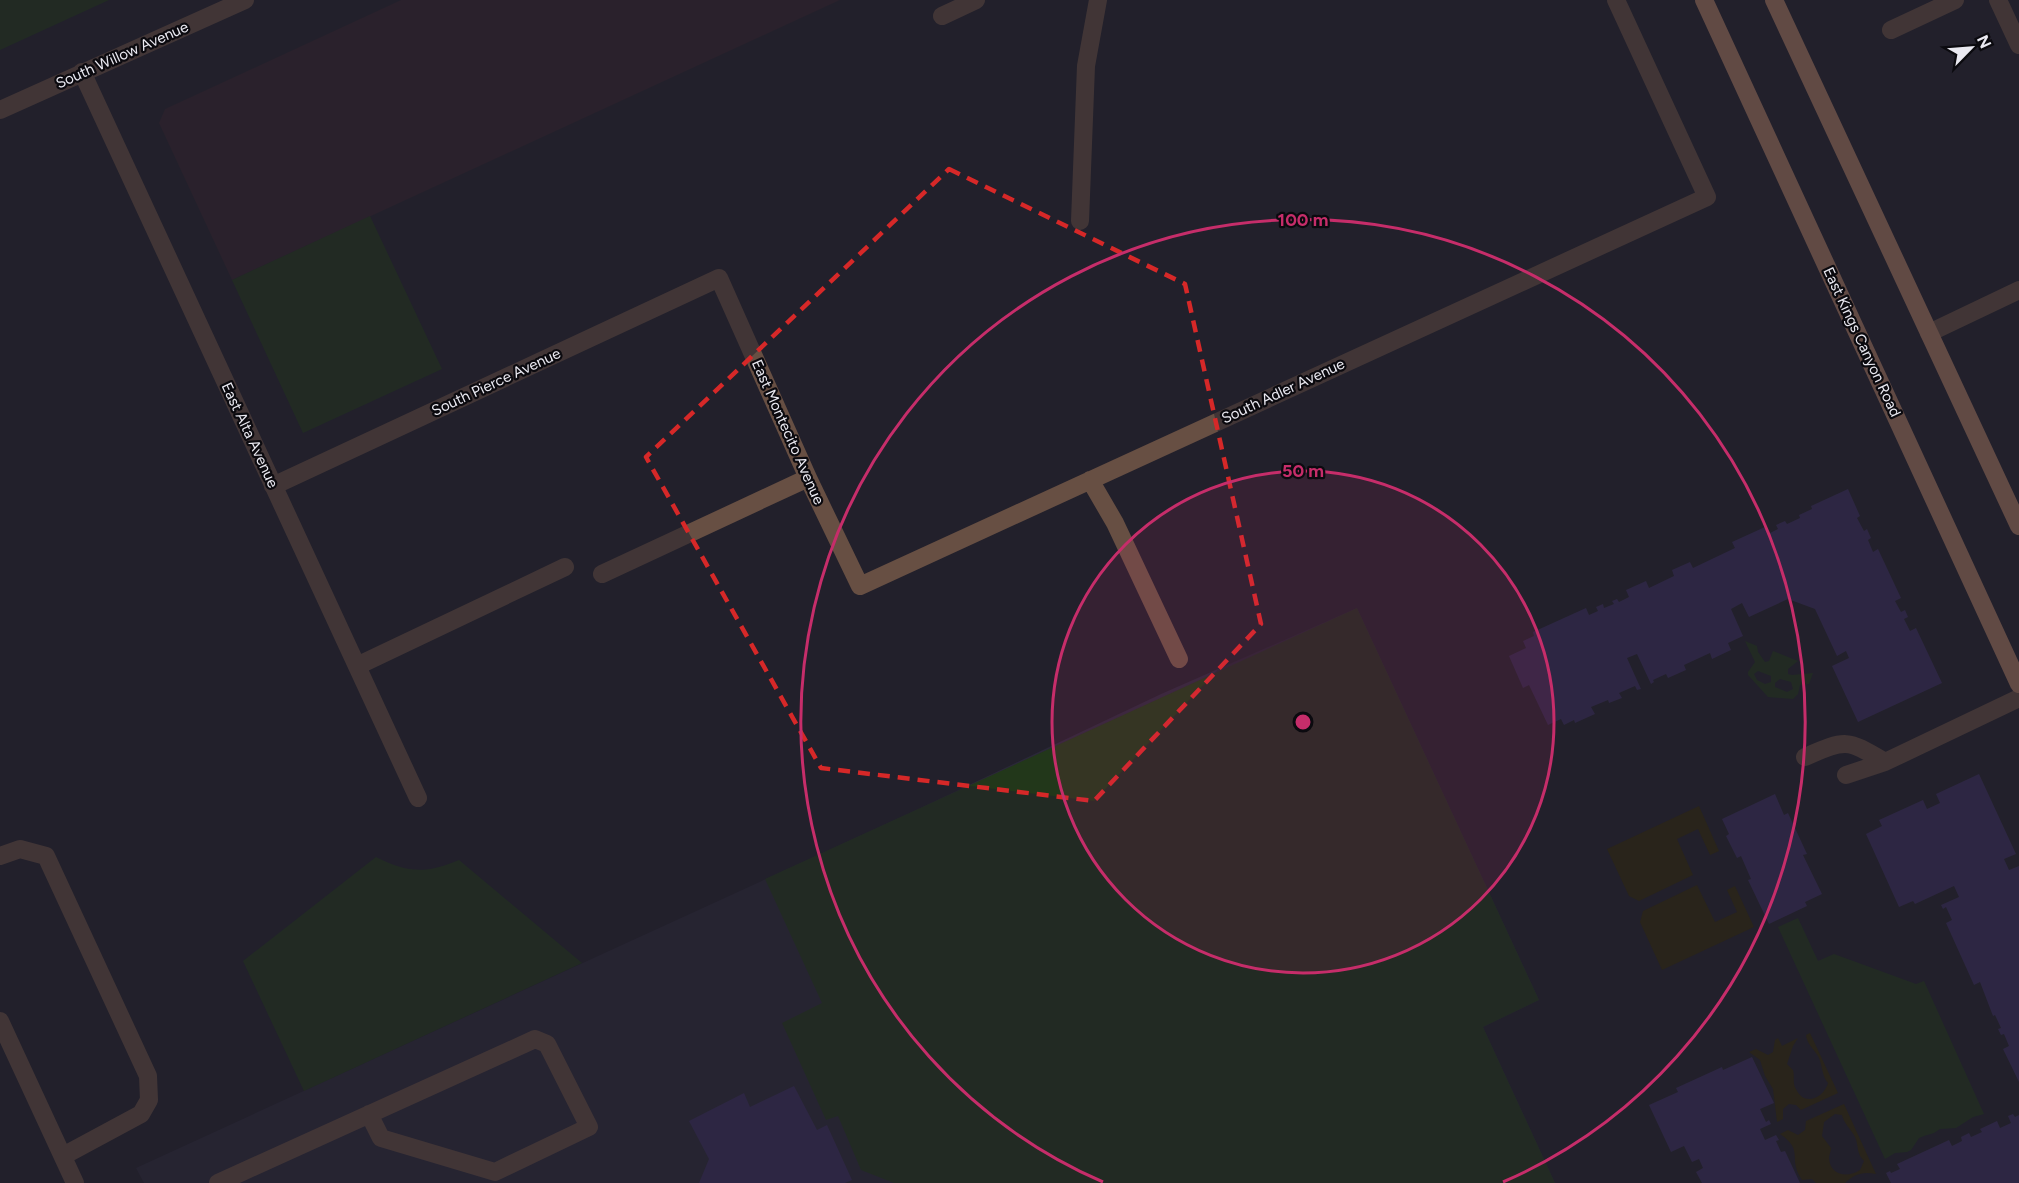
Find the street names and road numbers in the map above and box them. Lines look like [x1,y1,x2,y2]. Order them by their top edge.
street label: South Willow Avenue [53,18,191,92]
street label: East Kings Canyon Road [1819,264,1905,420]
street label: South Pierce Avenue [429,344,563,420]
street label: South Adler Avenue [1219,355,1347,427]
street label: East Montecito Avenue [748,357,828,507]
street label: East Alta Avenue [218,380,282,490]

